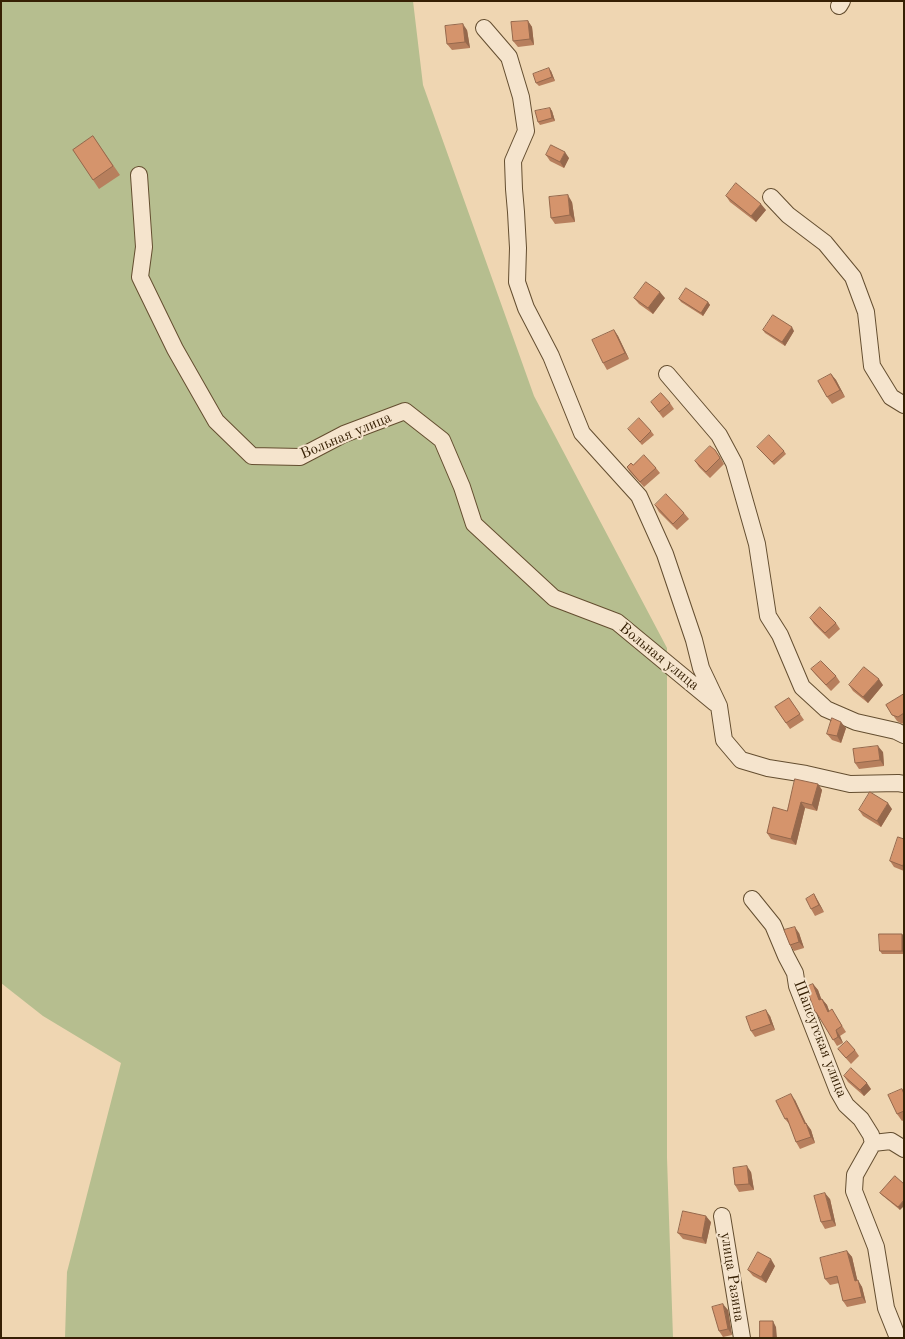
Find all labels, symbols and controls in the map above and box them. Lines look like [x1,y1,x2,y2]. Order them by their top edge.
street label: Вольная улица [298,409,394,463]
street label: Вольная улица [615,619,703,695]
street label: Шапсугская улица [789,978,851,1100]
street label: улица Разина [716,1231,748,1323]

